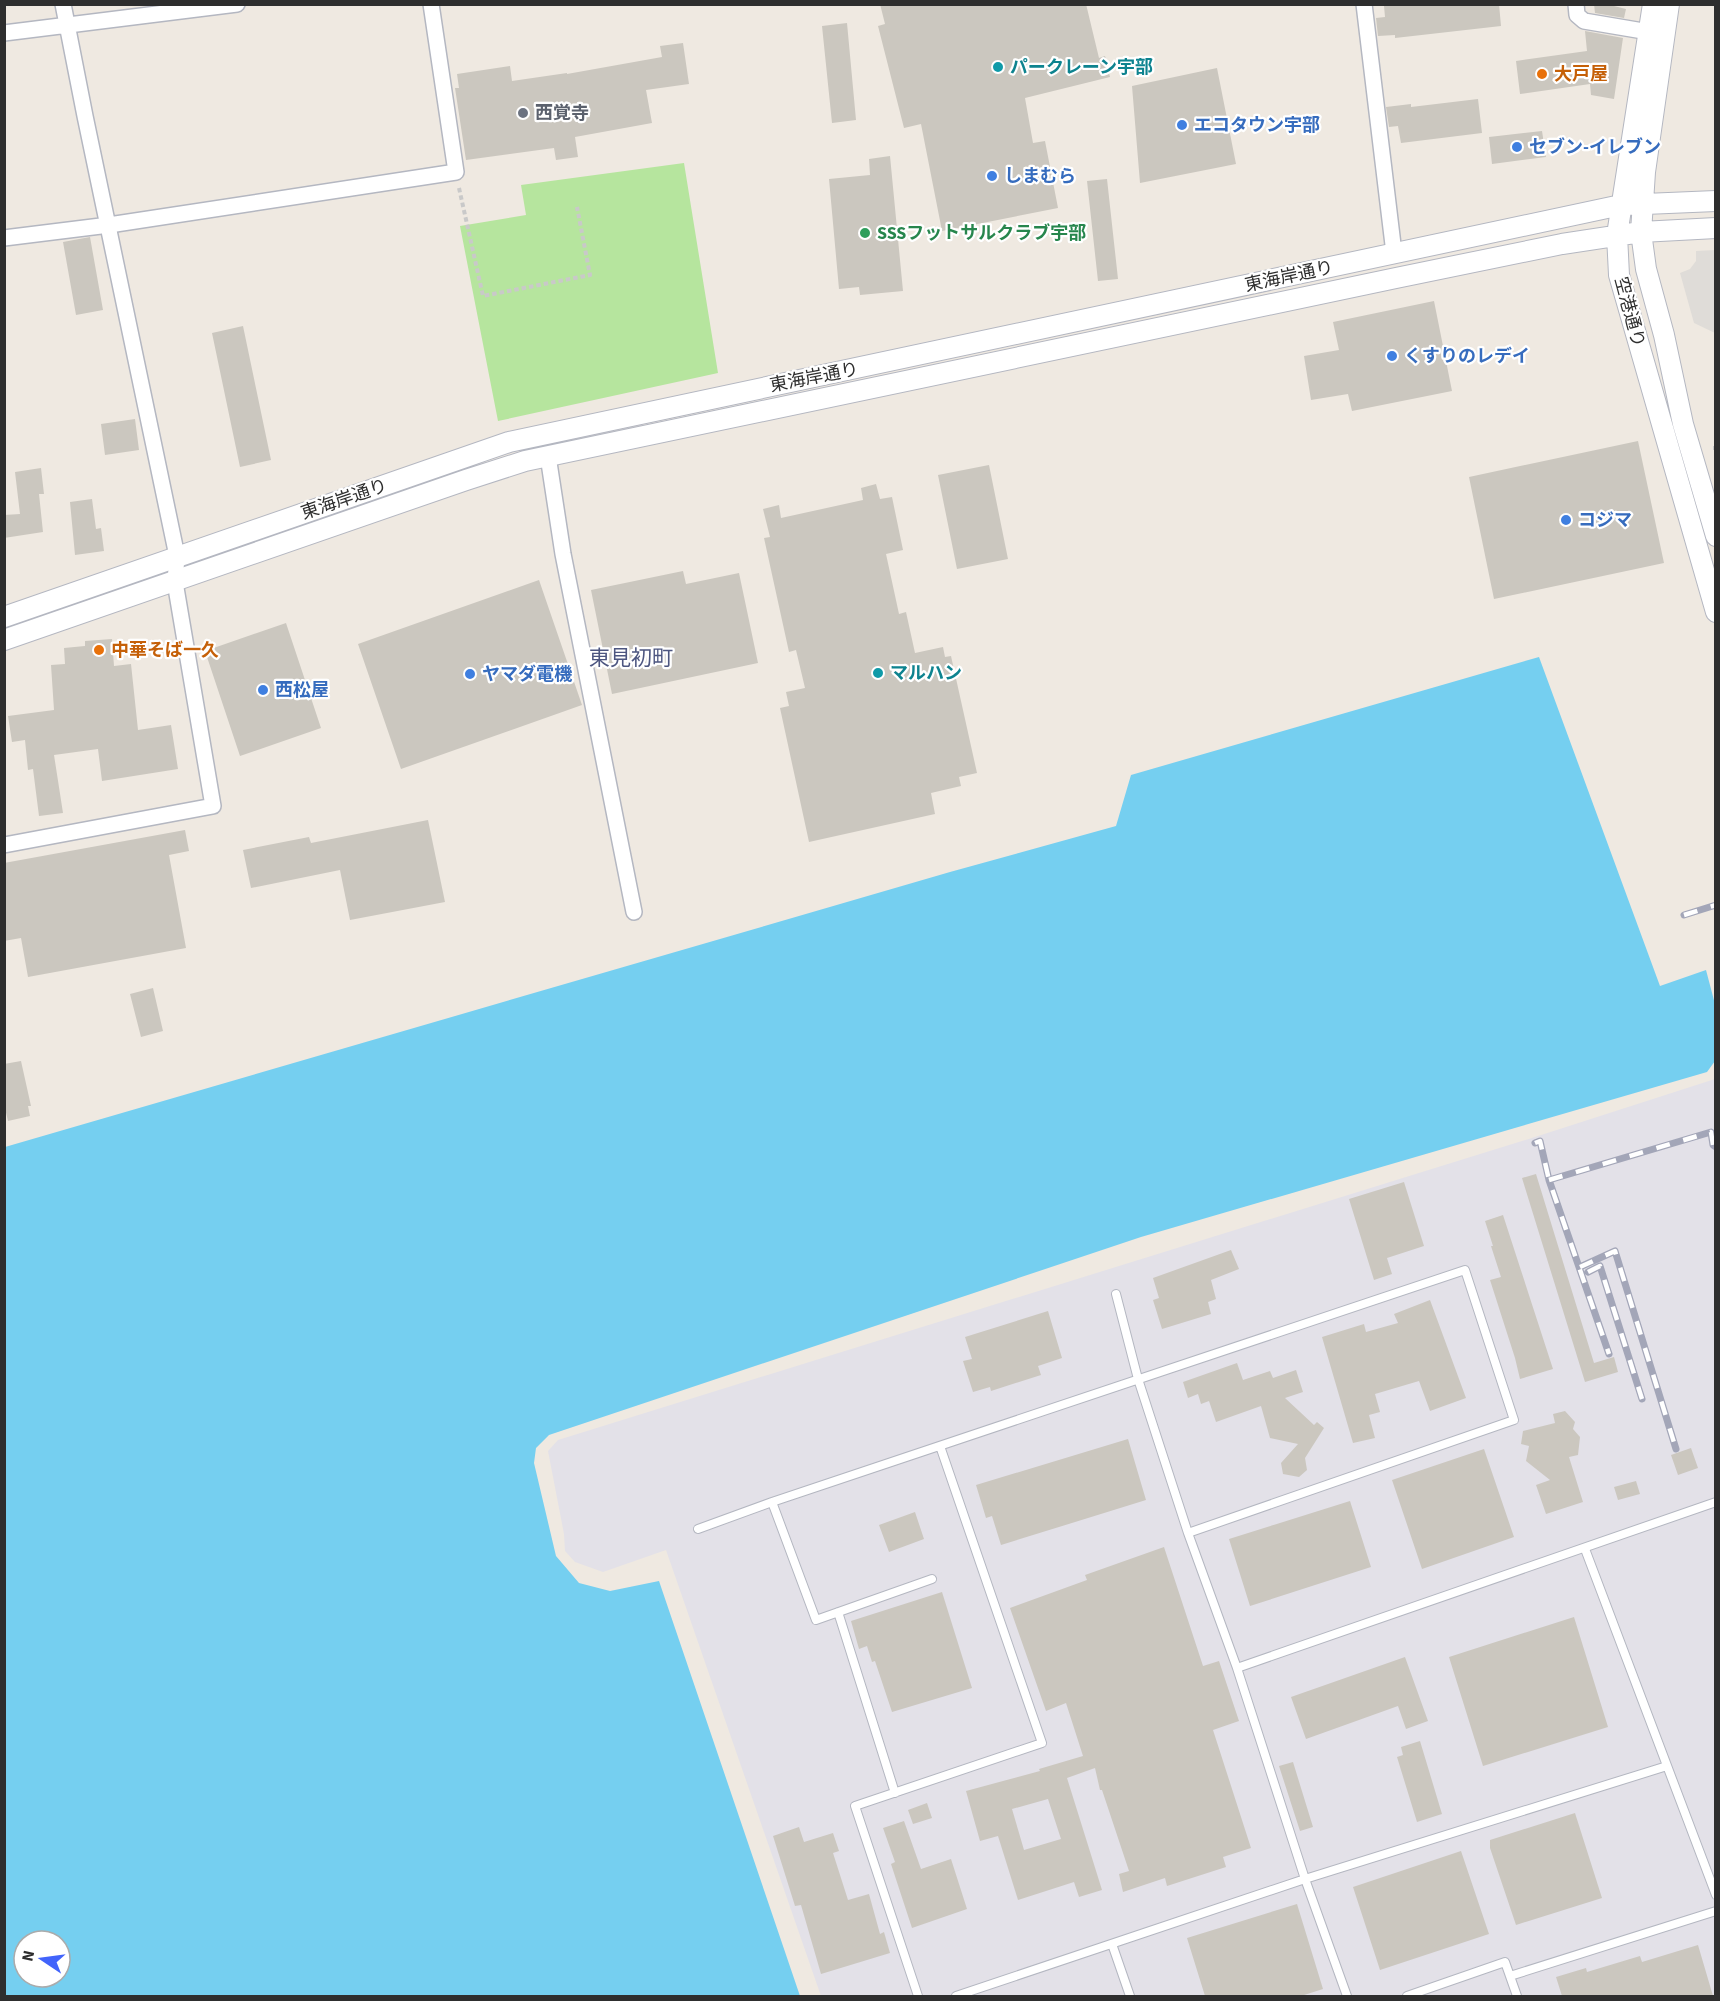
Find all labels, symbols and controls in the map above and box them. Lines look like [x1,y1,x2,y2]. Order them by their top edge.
place label: パークレーン宇部 [1010,55,1153,80]
marker: パークレーン宇部 [991,60,1005,74]
place label: 大戸屋 [1554,62,1608,87]
marker: 大戸屋 [1535,67,1549,81]
place label: 西覚寺 [535,101,589,126]
marker: 西覚寺 [516,106,530,120]
place label: エコタウン宇部 [1194,113,1320,138]
marker: エコタウン宇部 [1175,118,1189,132]
place label: セブン-イレブン [1529,135,1661,160]
marker: セブン-イレブン [1510,140,1524,154]
place label: しまむら [1004,164,1076,189]
marker: しまむら [985,169,999,183]
place label: SSSフットサルクラブ宇部 [877,221,1086,246]
marker: SSSフットサルクラブ宇部 [858,226,872,240]
street label: 東海岸通り [1242,255,1336,298]
street label: 空港通り [1608,274,1651,350]
place label: くすりのレデイ [1404,344,1530,369]
marker: くすりのレデイ [1385,349,1399,363]
street label: 東海岸通り [768,357,861,398]
street label: 東海岸通り [298,473,391,526]
place label: コジマ [1578,508,1632,533]
marker: コジマ [1559,513,1573,527]
place label: 中華そば一久 [111,638,219,663]
marker: 中華そば一久 [92,643,106,657]
district label: 東見初町 [589,643,673,673]
place label: マルハン [890,661,962,686]
place label: ヤマダ電機 [482,662,573,687]
marker: マルハン [871,666,885,680]
marker: ヤマダ電機 [463,667,477,681]
place label: 西松屋 [275,678,329,703]
marker: 西松屋 [256,683,270,697]
north arrow [12,1929,72,1989]
text: N [16,1948,40,1964]

